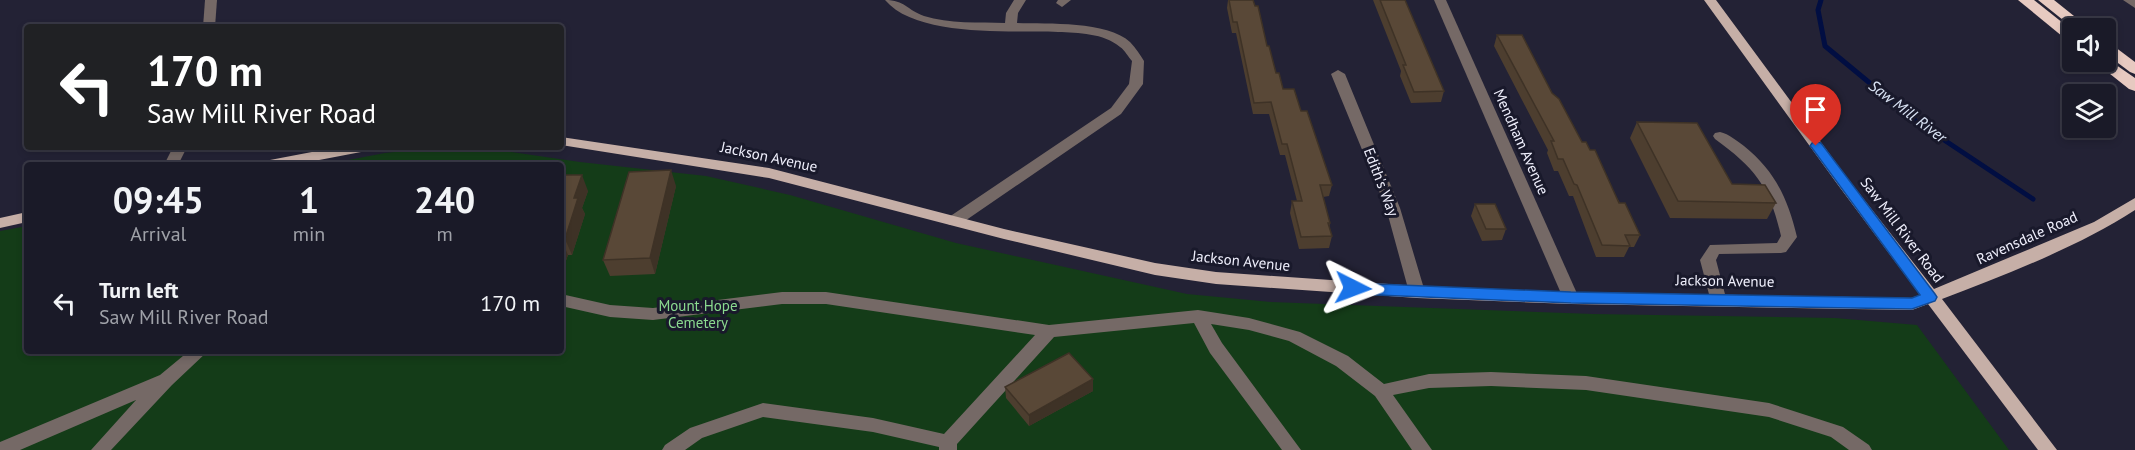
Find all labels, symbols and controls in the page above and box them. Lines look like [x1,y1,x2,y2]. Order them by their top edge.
map controls [2062,18,2116,138]
button: sound [2062,18,2116,72]
text: 170 m [147,43,263,98]
icon: left [48,48,126,126]
water label: Saw Mill River [1865,75,1952,148]
pin [1790,84,1841,146]
button: layers [2062,84,2116,138]
street label: Mendham Avenue [1490,86,1553,198]
icon: arrive [1799,93,1832,126]
text: Saw Mill River Road [147,96,376,130]
street label: Jackson Avenue [718,137,819,176]
street label: Edith's Way [1360,145,1403,219]
street label: Saw Mill River Road [1857,173,1948,286]
text: 09:45 [113,176,204,223]
text: 1 [299,176,319,223]
text: 240 [414,176,475,223]
street label: Ravensdale Road [1973,207,2080,268]
text: Arrival [130,221,186,247]
text: min [293,221,325,247]
text: m [437,221,453,247]
street label: Jackson Avenue [1190,246,1291,275]
position arrow [1321,256,1385,320]
street label: Jackson Avenue [1675,270,1775,291]
text: Turn left [99,276,179,304]
icon: left [48,287,81,320]
text: 170 m [480,289,540,317]
park label: Mount Hope Cemetery [658,296,738,332]
text: Saw Mill River Road [99,304,269,330]

